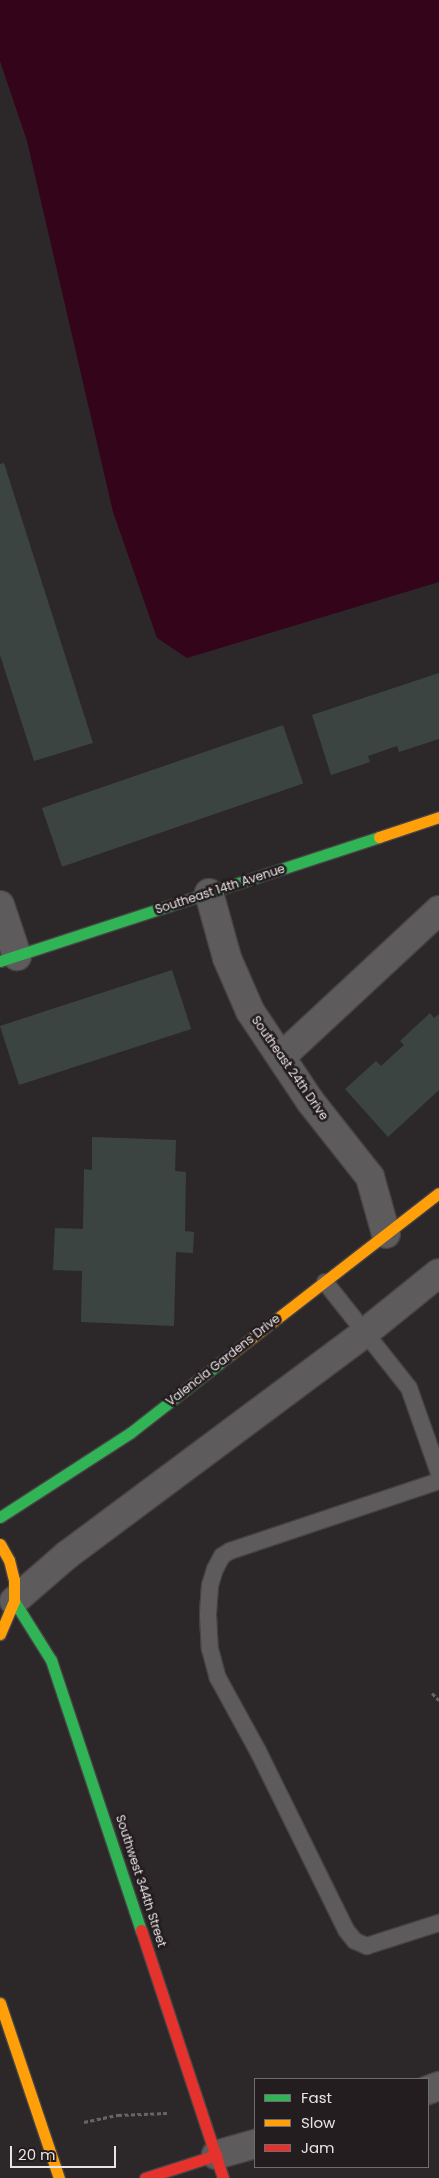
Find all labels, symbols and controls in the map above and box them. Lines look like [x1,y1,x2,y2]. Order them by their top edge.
street label: Southeast 14th Avenue [153,861,287,917]
street label: Southeast 24th Drive [249,1013,331,1123]
street label: Valencia Gardens Drive [163,1311,283,1409]
street label: Southwest 344th Street [113,1813,169,1949]
legend [254,2078,429,2168]
text: Fast [301,2087,332,2108]
text: Slow [301,2112,335,2133]
scale bar [12,2136,119,2168]
text: Jam [301,2137,335,2158]
text: 20 m [18,2144,56,2165]

